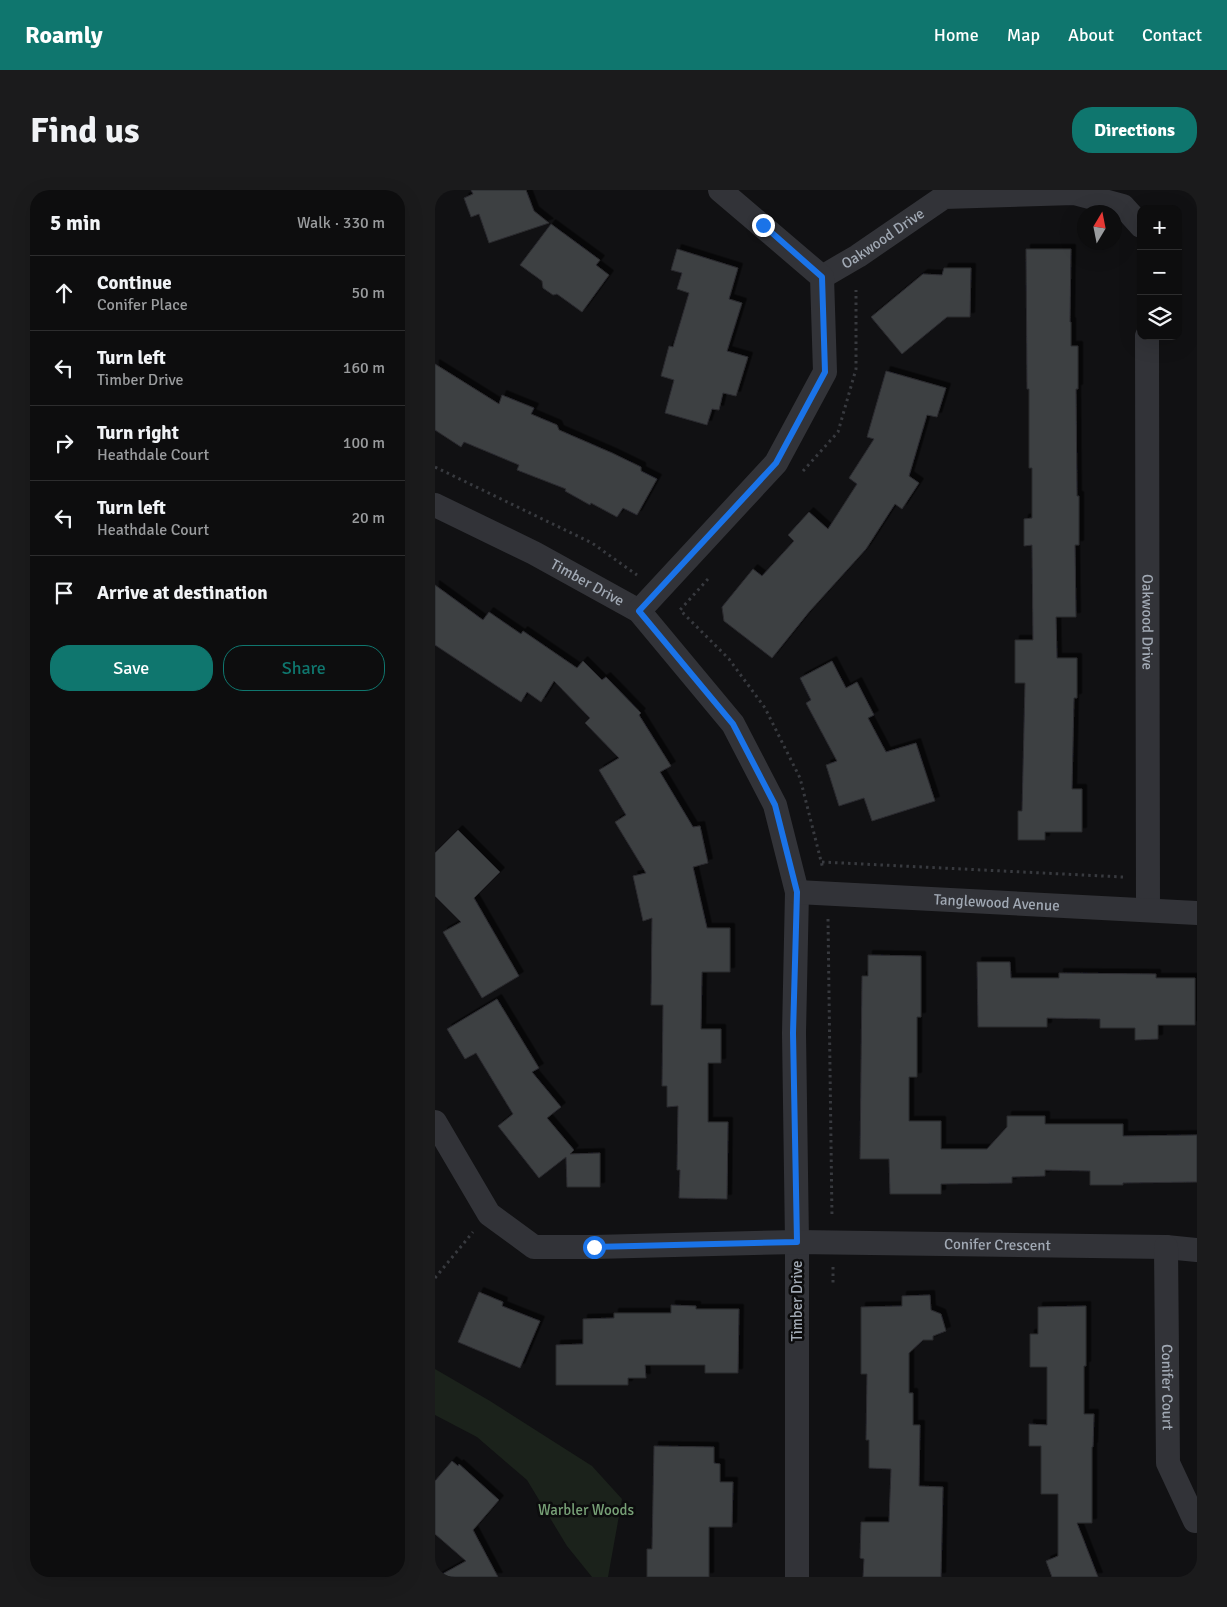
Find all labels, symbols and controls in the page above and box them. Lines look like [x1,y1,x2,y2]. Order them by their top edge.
text: Roamly [25,20,103,50]
text: Home [934,24,979,46]
text: Map [1007,24,1040,46]
text: About [1068,24,1114,46]
text: Contact [1142,24,1202,46]
button: Directions [1072,107,1197,153]
text: Find us [30,109,140,152]
street label: Oakwood Drive [838,204,928,273]
north arrow [1077,205,1122,250]
map controls [1137,205,1182,340]
button: + [1137,205,1182,250]
text: 5 min [50,210,101,236]
text: Walk · 330 m [297,213,385,233]
route end [752,214,775,237]
button: − [1137,250,1182,295]
text: Continue [97,271,172,295]
icon: ahead [50,279,78,307]
text: 50 m [351,283,385,303]
text: Conifer Place [97,295,188,315]
button: layers [1137,295,1182,340]
text: Turn left [97,346,166,370]
icon: left [50,354,78,382]
text: 160 m [343,358,385,378]
text: Timber Drive [97,370,184,390]
text: Turn right [97,421,179,445]
icon: right [50,429,78,457]
text: 100 m [343,433,385,453]
text: Heathdale Court [97,445,209,465]
text: Turn left [97,496,166,520]
icon: left [50,504,78,532]
text: 20 m [351,508,385,528]
text: Heathdale Court [97,520,209,540]
street label: Timber Drive [547,555,627,610]
street label: Oakwood Drive [1138,574,1157,670]
icon: arrive [50,579,78,607]
text: Arrive at destination [97,581,268,605]
button: Save [50,645,213,691]
button: Share [223,645,385,691]
street label: Tanglewood Avenue [933,890,1060,915]
street label: Conifer Crescent [944,1235,1051,1254]
route start [583,1236,606,1259]
street label: Timber Drive [788,1260,806,1342]
street label: Conifer Court [1158,1344,1177,1430]
park label: Warbler Woods [538,1501,634,1519]

